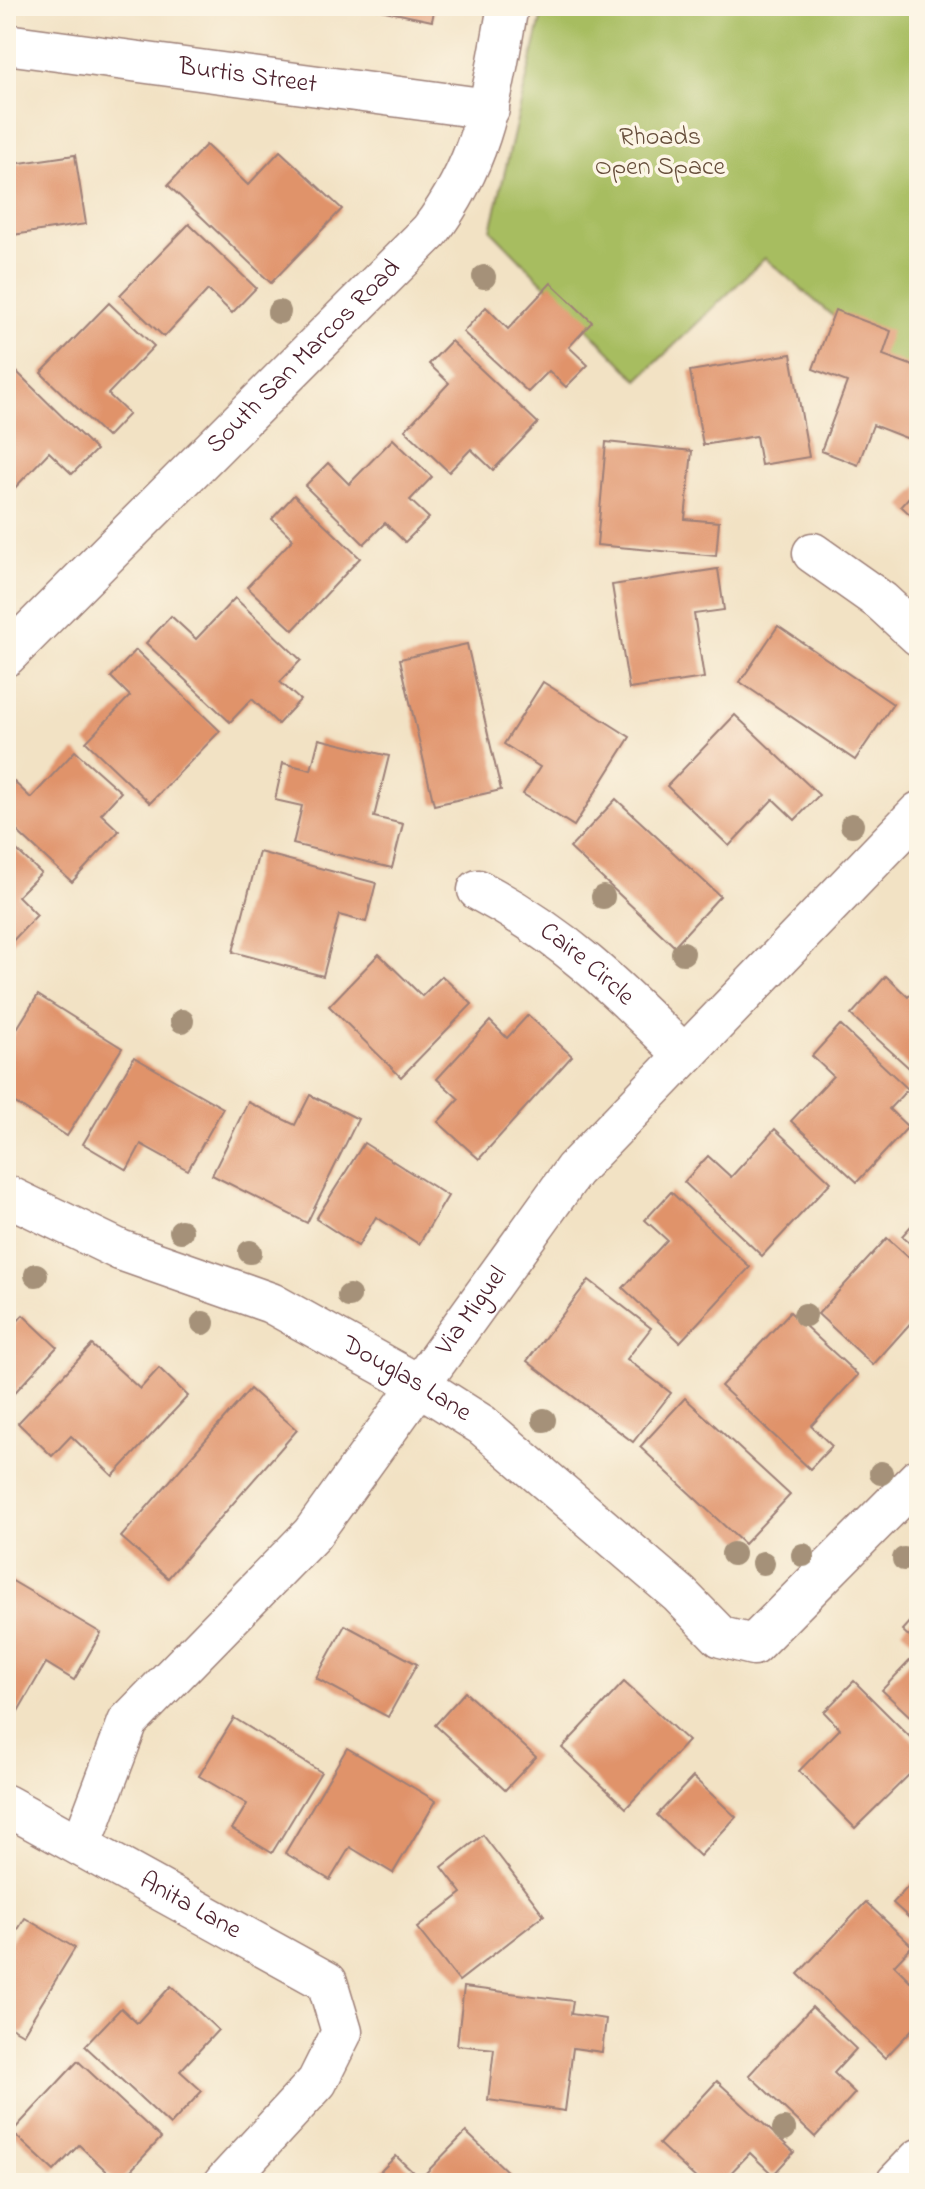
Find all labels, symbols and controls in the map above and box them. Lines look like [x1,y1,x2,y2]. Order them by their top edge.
street label: Burtis Street [175,48,320,105]
park label: Rhoads Open Space [595,119,725,187]
street label: South San Marcos Road [198,251,410,463]
street label: Caire Circle [531,914,643,1016]
street label: Via Miguel [427,1259,517,1365]
street label: Douglas Lane [334,1326,479,1433]
street label: Anita Lane [132,1863,248,1950]

